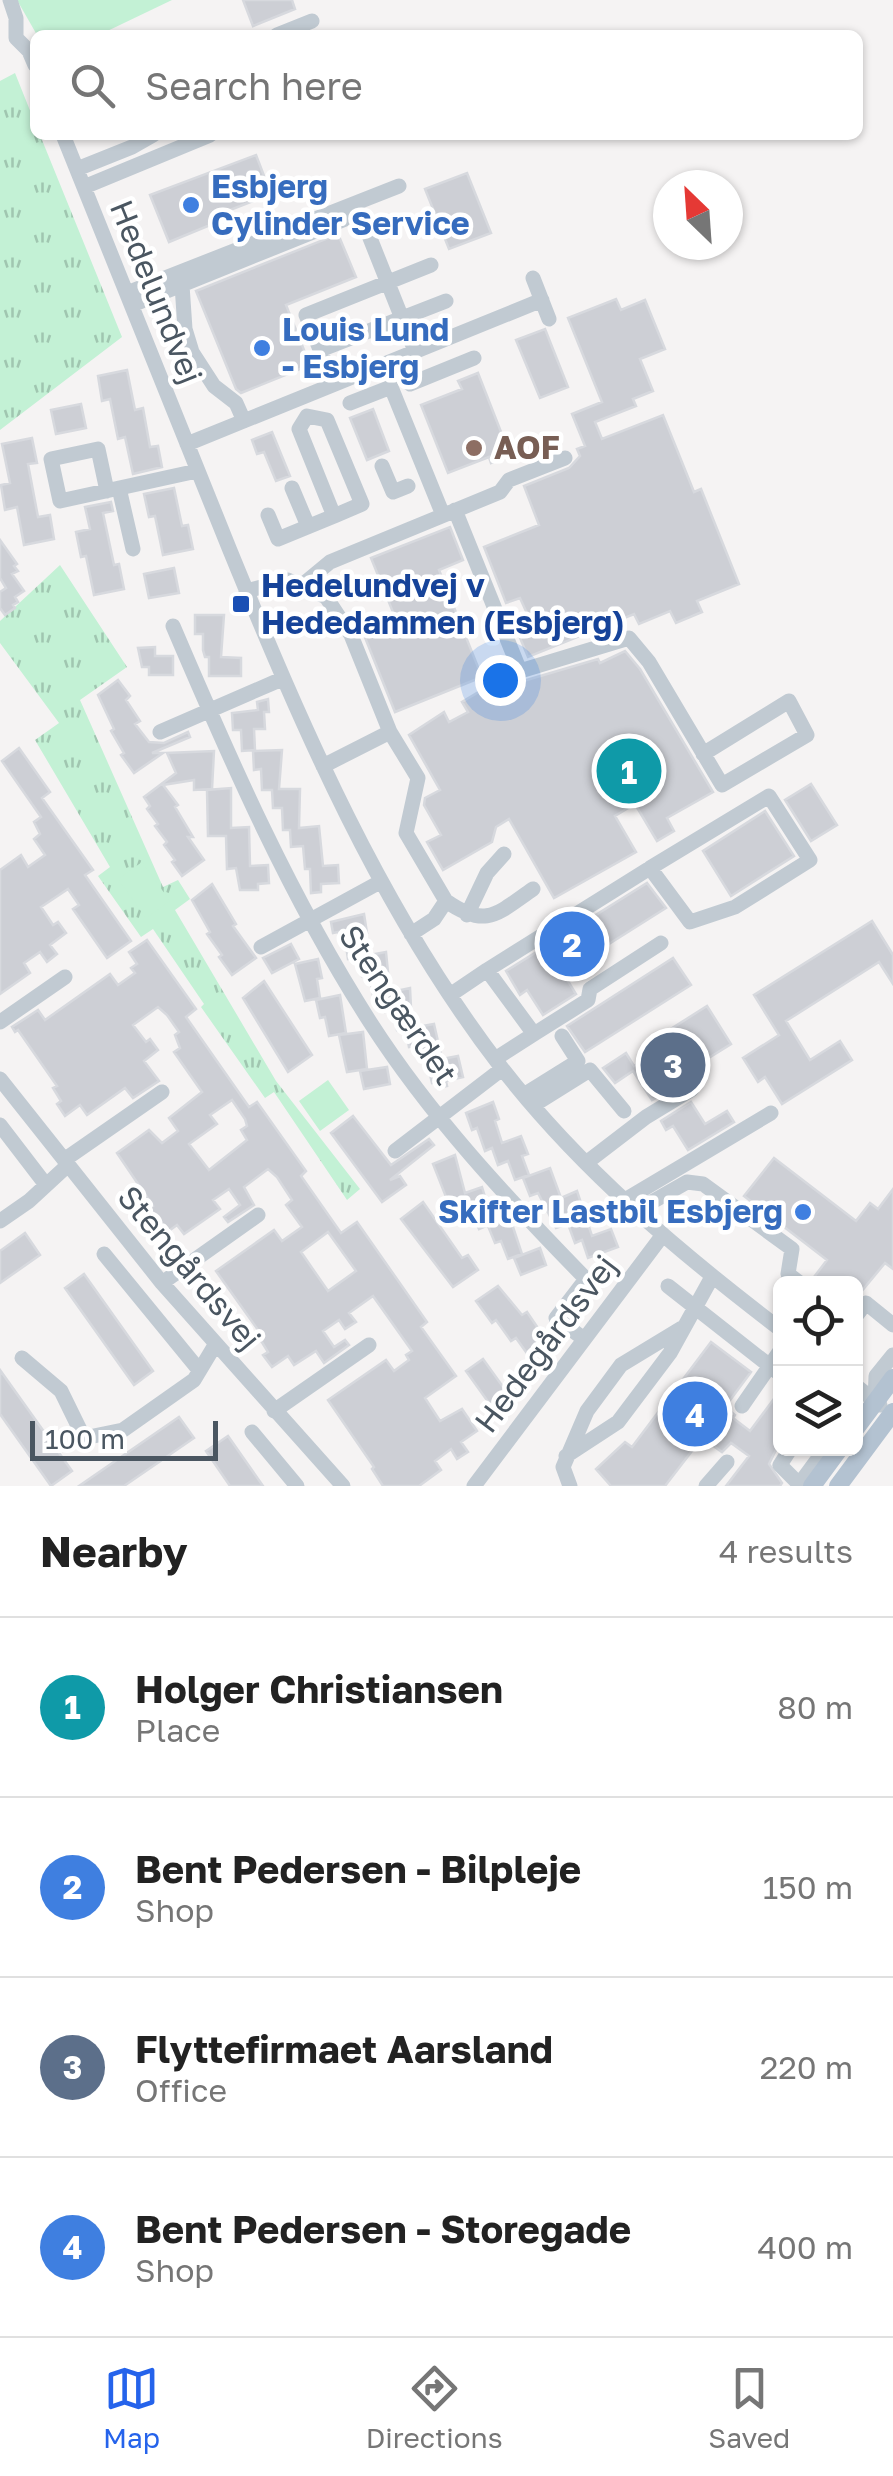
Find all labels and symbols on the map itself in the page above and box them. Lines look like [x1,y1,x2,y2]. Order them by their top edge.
place label: Esbjerg Cylinder Service [211,167,470,242]
north arrow [653,170,743,260]
street label: Hedelundvej [103,194,211,389]
marker: Esbjerg Cylinder Service [180,194,202,216]
place label: Louis Lund - Esbjerg [282,310,449,385]
marker: Louis Lund - Esbjerg [251,337,273,359]
place label: AOF [494,428,560,466]
marker: AOF [463,437,485,459]
place label: Hedelundvej v Hededammen (Esbjerg) [261,566,624,641]
marker: Hedelundvej v Hededammen (Esbjerg) [230,593,252,615]
your location [475,655,526,706]
pin: 1 [596,734,662,808]
pin: 2 [540,906,604,982]
street label: Stengærdet [332,918,466,1091]
pin: 3 [640,1028,706,1102]
street label: Stengårdsvej [110,1178,269,1357]
place label: Skifter Lastbil Esbjerg [438,1192,783,1230]
marker: Skifter Lastbil Esbjerg [792,1201,814,1223]
street label: Hedegårdsvej [466,1247,624,1440]
pin: 4 [662,1376,728,1452]
scale bar [30,1416,218,1460]

